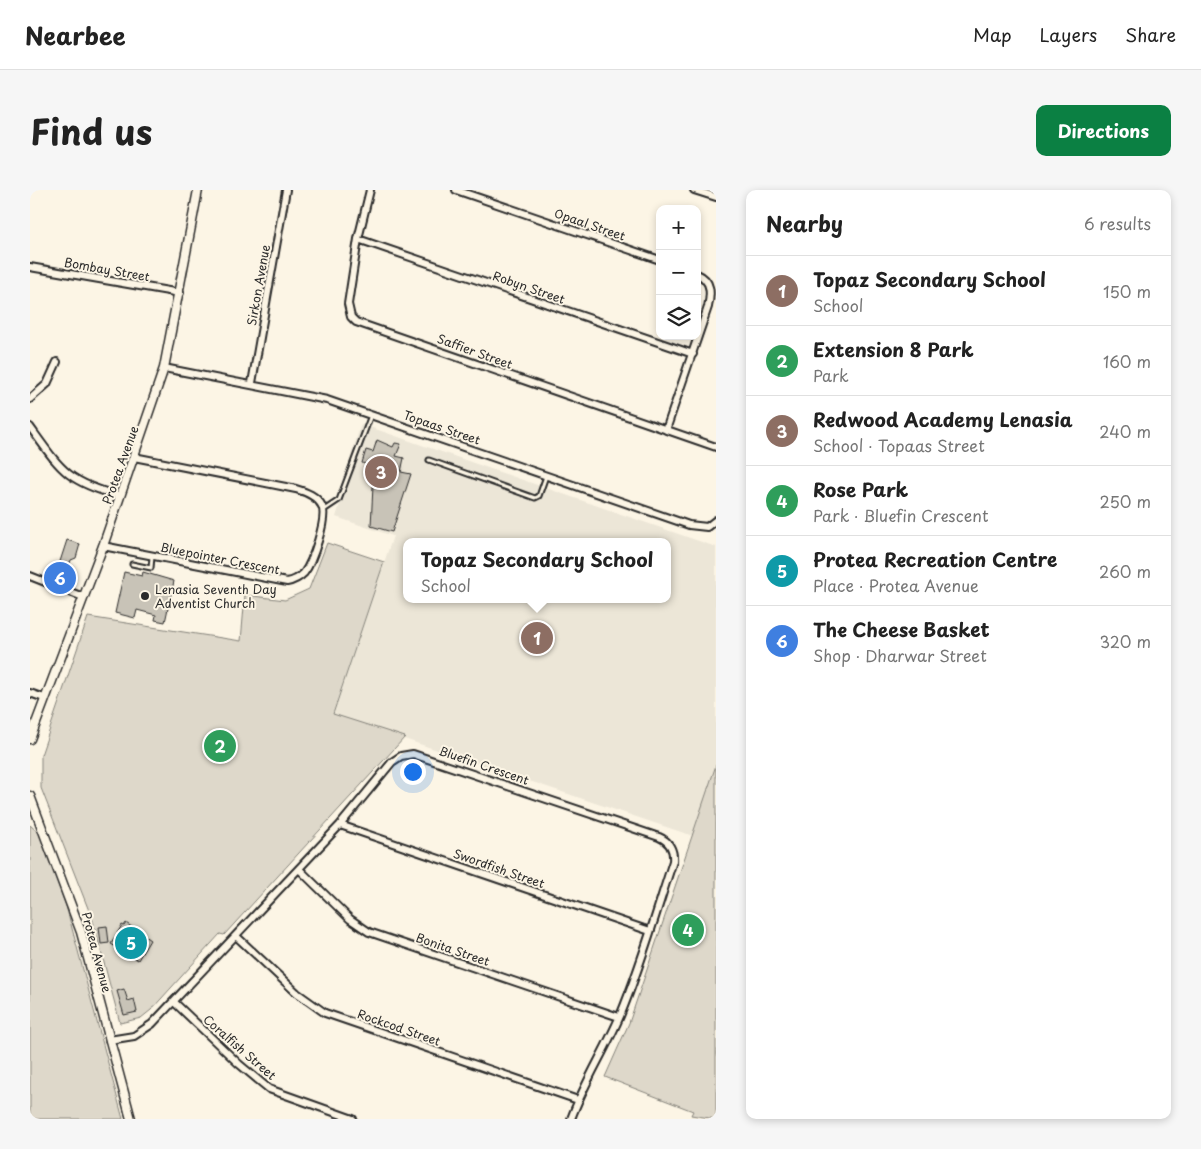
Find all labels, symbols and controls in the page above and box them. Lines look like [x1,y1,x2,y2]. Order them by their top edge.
text: Nearbee [25,17,126,53]
text: Map [973,21,1012,48]
text: Layers [1040,21,1097,48]
text: Share [1125,21,1176,48]
text: Find us [30,104,152,157]
button: Directions [1036,105,1171,156]
street label: Opaal Street [552,203,628,245]
map controls [656,205,701,340]
button: + [656,205,701,250]
text: Nearby [766,207,843,239]
text: 6 results [1084,211,1151,235]
street label: Sirkon Avenue [242,243,274,327]
button: − [656,250,701,295]
street label: Bombay Street [63,253,151,285]
text: Topaz Secondary School [813,265,1046,293]
street label: Robyn Street [490,266,568,308]
text: 1 [778,279,786,303]
text: 150 m [1103,279,1151,303]
text: School [813,293,863,317]
button: layers [656,295,701,340]
street label: Saffier Street [435,329,515,373]
text: Extension 8 Park [813,335,974,363]
text: 2 [776,349,788,373]
text: 160 m [1103,349,1151,373]
text: Park [813,363,849,387]
street label: Topaas Street [401,405,483,449]
text: Redwood Academy Lenasia [813,405,1073,433]
text: 3 [777,419,787,443]
text: 240 m [1099,419,1151,443]
street label: Protea Avenue [97,423,143,507]
text: School · Topaas Street [813,433,985,457]
pin: 3 [365,453,397,491]
text: Rose Park [813,475,908,503]
text: 4 [777,489,787,513]
text: 250 m [1100,489,1151,513]
text: Park · Bluefin Crescent [813,503,988,527]
street label: Bluepointer Crescent [159,538,281,578]
popup [403,538,671,603]
text: Topaz Secondary School [421,545,653,573]
text: Protea Recreation Centre [813,545,1057,573]
pin: 6 [44,559,76,597]
text: 5 [777,559,787,583]
text: 260 m [1099,559,1151,583]
text: School [421,573,471,597]
text: Place · Protea Avenue [813,573,979,597]
place label: Lenasia Seventh Day Adventist Church [155,580,277,612]
marker: Lenasia Seventh Day Adventist Church [139,590,151,602]
text: The Cheese Basket [813,615,990,643]
pin: 1 [521,619,553,657]
text: 6 [776,629,788,653]
text: 320 m [1100,629,1151,653]
text: Shop · Dharwar Street [813,643,987,667]
pin: 2 [204,727,236,765]
street label: Bluefin Crescent [437,741,531,789]
your location [400,759,426,785]
street label: Swordfish Street [451,844,547,892]
street label: Protea Avenue [78,910,117,995]
pin: 4 [672,911,704,949]
pin: 5 [115,924,147,962]
street label: Bonita Street [414,928,492,970]
street label: Rockcod Street [355,1004,443,1050]
street label: Coralfish Street [200,1010,280,1084]

